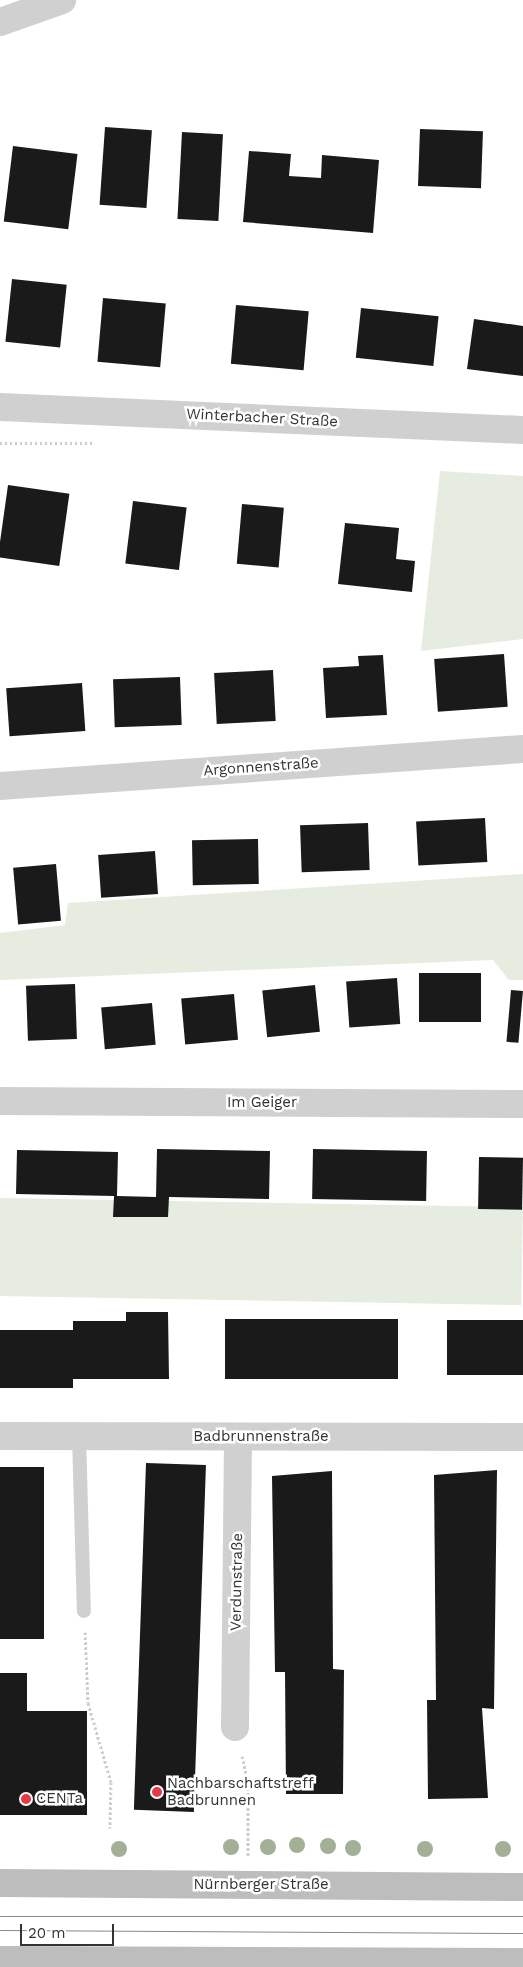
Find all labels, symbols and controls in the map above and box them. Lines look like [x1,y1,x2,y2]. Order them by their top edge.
street label: Winterbacher Straße [185,405,339,431]
street label: Argonnenstraße [203,754,319,780]
street label: Im Geiger [227,1094,297,1112]
street label: Badbrunnenstraße [193,1428,329,1446]
street label: Verdunstraße [227,1533,247,1631]
place label: Nachbarschaftstreff Badbrunnen [167,1774,314,1809]
marker: Nachbarschaftstreff Badbrunnen [151,1786,163,1798]
place label: CENTa [36,1790,83,1808]
marker: CENTa [20,1793,32,1805]
street label: Nürnberger Straße [193,1876,329,1894]
scale bar [22,1914,116,1946]
text: 20 m [28,1924,66,1942]

